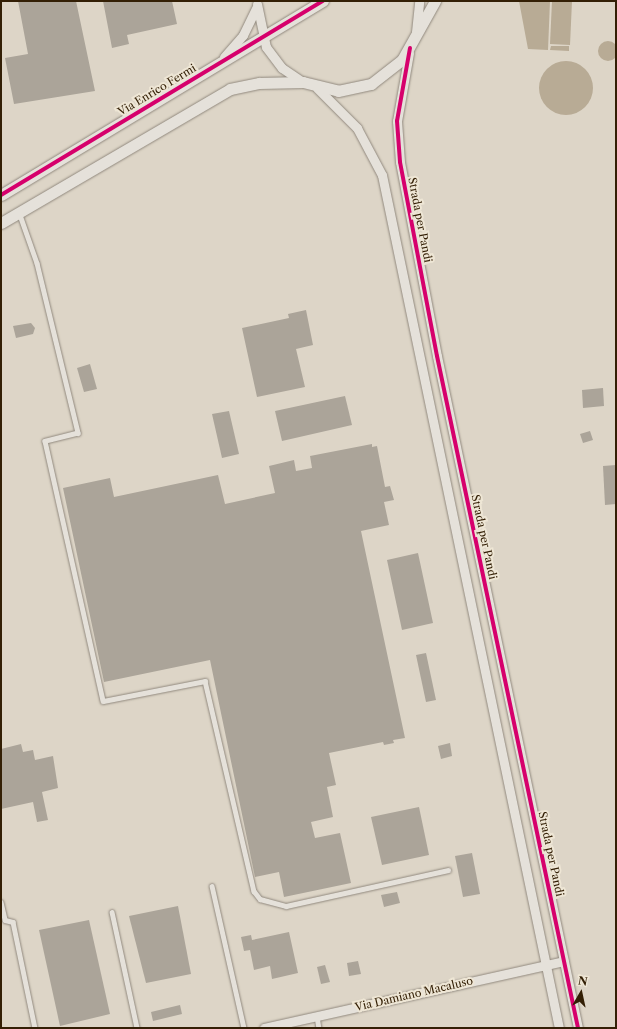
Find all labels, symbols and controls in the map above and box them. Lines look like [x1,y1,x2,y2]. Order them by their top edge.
street label: Via Enrico Fermi [115,61,199,119]
street label: Strada per Pandi [405,176,435,264]
street label: Strada per Pandi [469,493,499,581]
street label: Strada per Pandi [536,810,566,898]
north arrow [561,973,601,1013]
text: N [577,973,589,989]
street label: Via Damiano Macaluso [354,974,474,1014]

